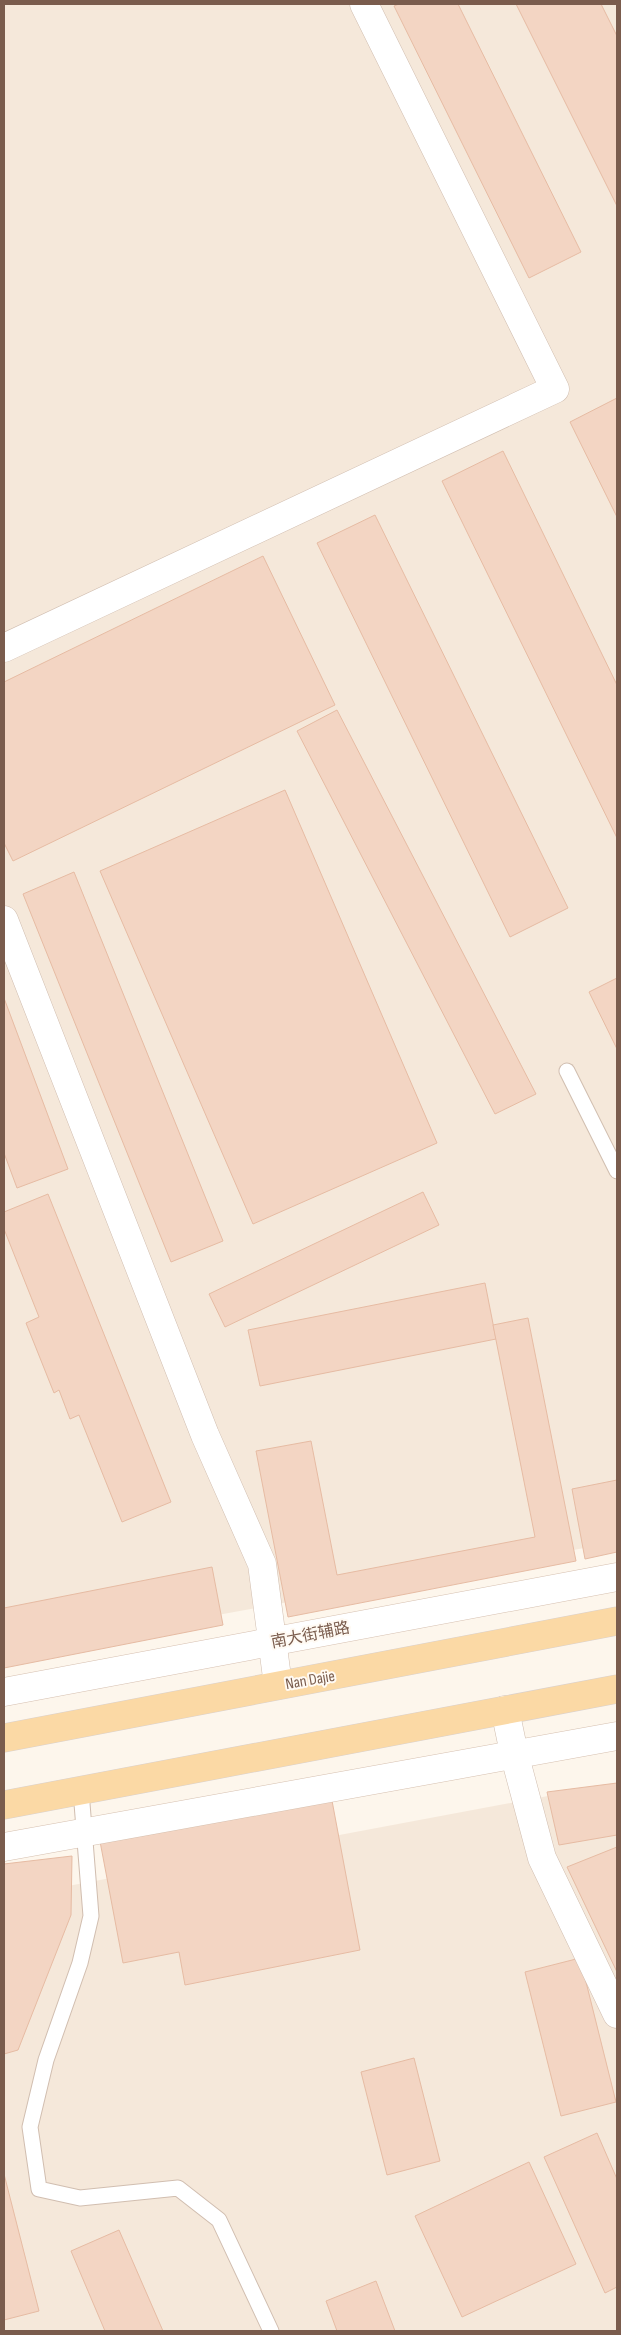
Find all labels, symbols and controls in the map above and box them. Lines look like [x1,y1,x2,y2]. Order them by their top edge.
street label: 南大街辅路 [269,1619,351,1652]
street label: Nan Dajie [284,1667,336,1694]

